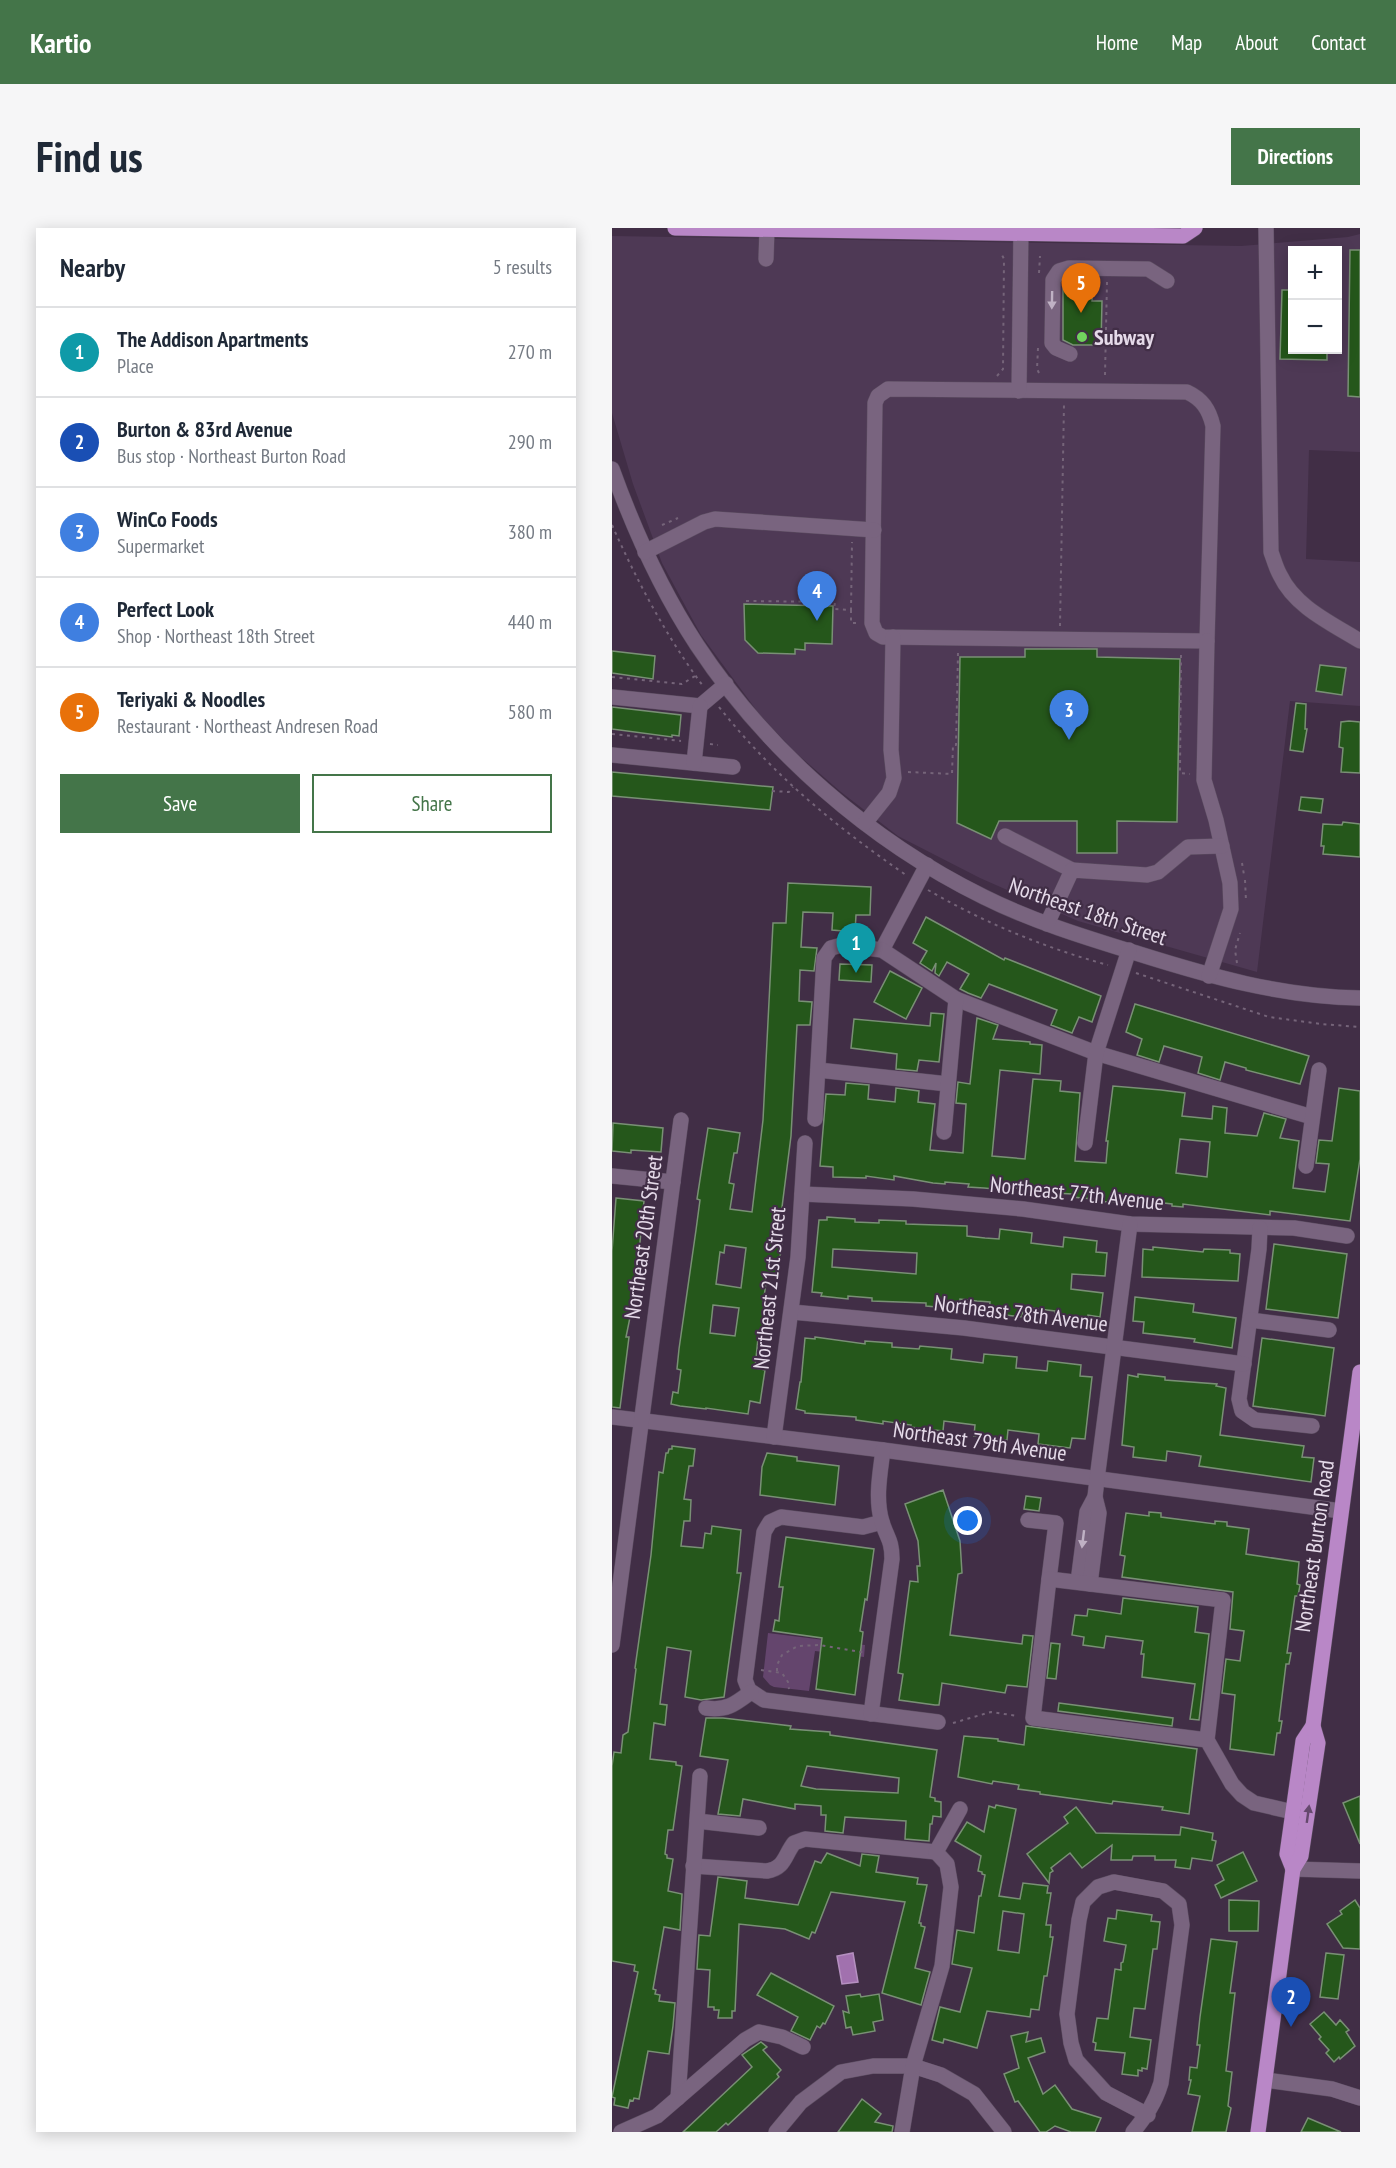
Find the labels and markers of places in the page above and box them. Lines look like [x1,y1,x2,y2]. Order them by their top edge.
pin: 5 [1062,264,1100,313]
place label: Subway [1094,323,1155,351]
marker: Subway [1075,330,1089,344]
pin: 4 [798,572,836,621]
pin: 3 [1050,690,1088,740]
pin: 1 [836,924,876,973]
pin: 2 [1272,1978,1310,2027]

